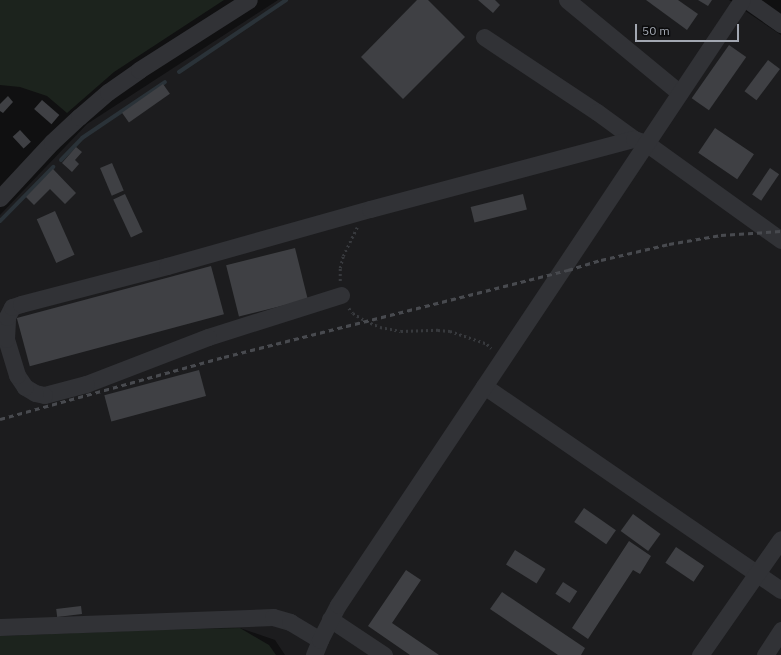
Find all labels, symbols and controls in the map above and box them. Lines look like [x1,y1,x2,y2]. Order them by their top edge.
scale bar [637,16,741,42]
text: 50 m [642,23,670,38]

